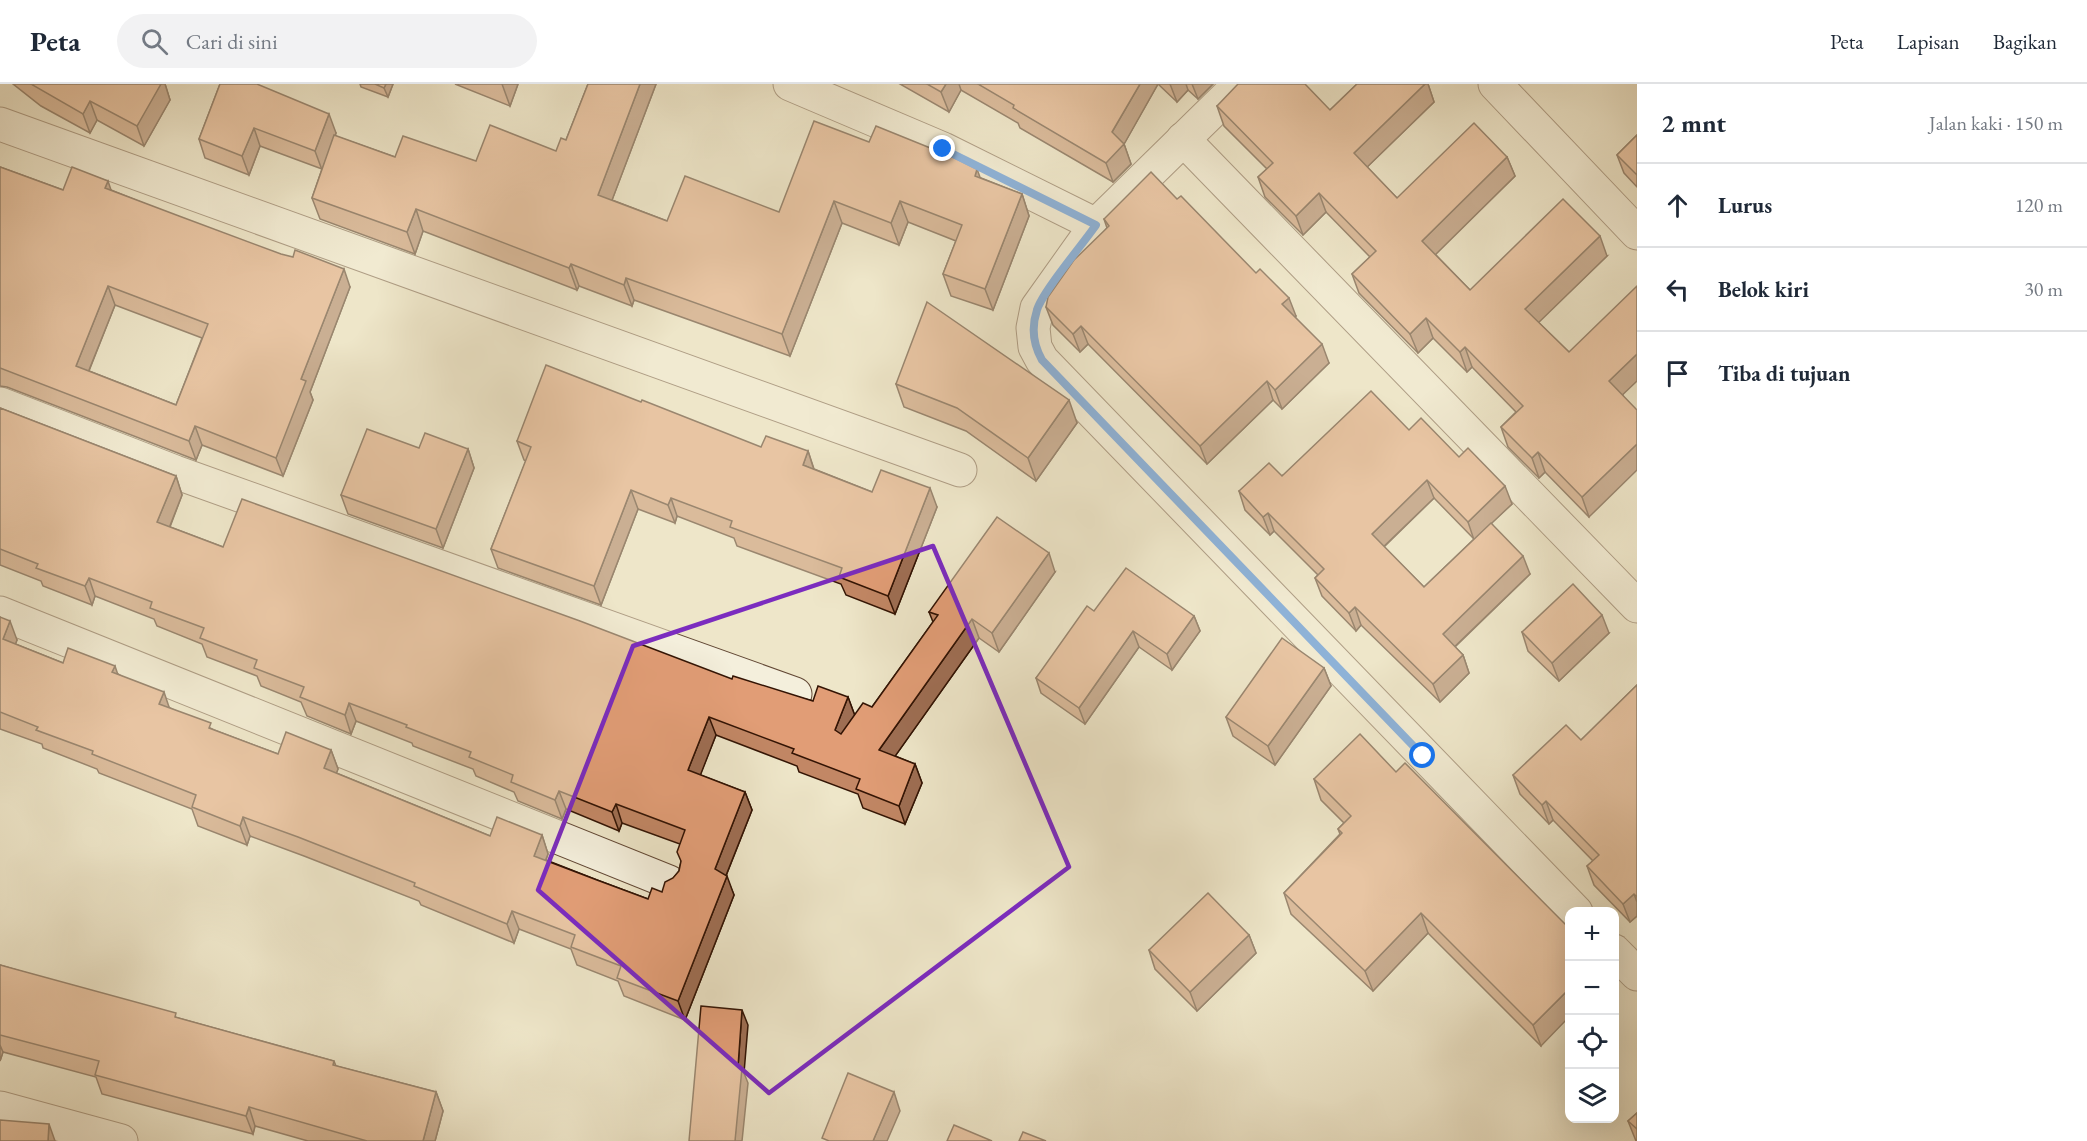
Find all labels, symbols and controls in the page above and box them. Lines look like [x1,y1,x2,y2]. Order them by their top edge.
search box [117,14,537,68]
text: Peta [30,23,81,59]
icon: search [138,25,171,58]
text: Cari di sini [186,27,278,56]
text: Peta [1830,28,1864,55]
text: Lapisan [1897,28,1960,55]
text: Bagikan [1993,28,2057,55]
text: 2 mnt [1661,106,1726,140]
text: Jalan kaki · 150 m [1929,110,2063,136]
route end [929,135,955,161]
icon: ahead [1661,189,1694,222]
text: Lurus [1718,191,1772,220]
text: 120 m [2015,192,2063,218]
icon: left [1661,273,1694,306]
text: Belok kiri [1718,275,1809,304]
text: 30 m [2024,276,2063,302]
icon: arrive [1661,357,1694,390]
text: Tiba di tujuan [1718,359,1850,388]
route start [1409,742,1435,768]
map controls [1565,907,1619,1123]
button: + [1565,907,1619,961]
button: − [1565,961,1619,1015]
button: locate [1565,1015,1619,1069]
button: layers [1565,1069,1619,1123]

